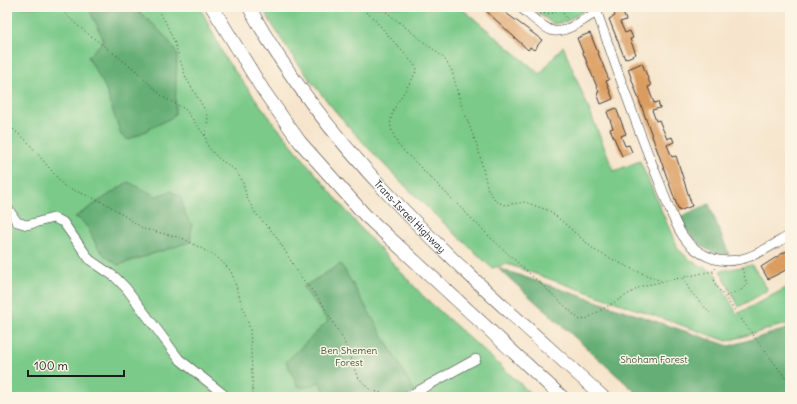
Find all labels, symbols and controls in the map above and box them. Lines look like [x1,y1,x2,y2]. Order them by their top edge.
street label: Trans-Israel Highway [372,177,449,255]
park label: Ben Shemen Forest [321,344,378,369]
scale bar [28,352,124,378]
park label: Shoham Forest [620,353,688,366]
text: 100 m [34,358,68,373]

